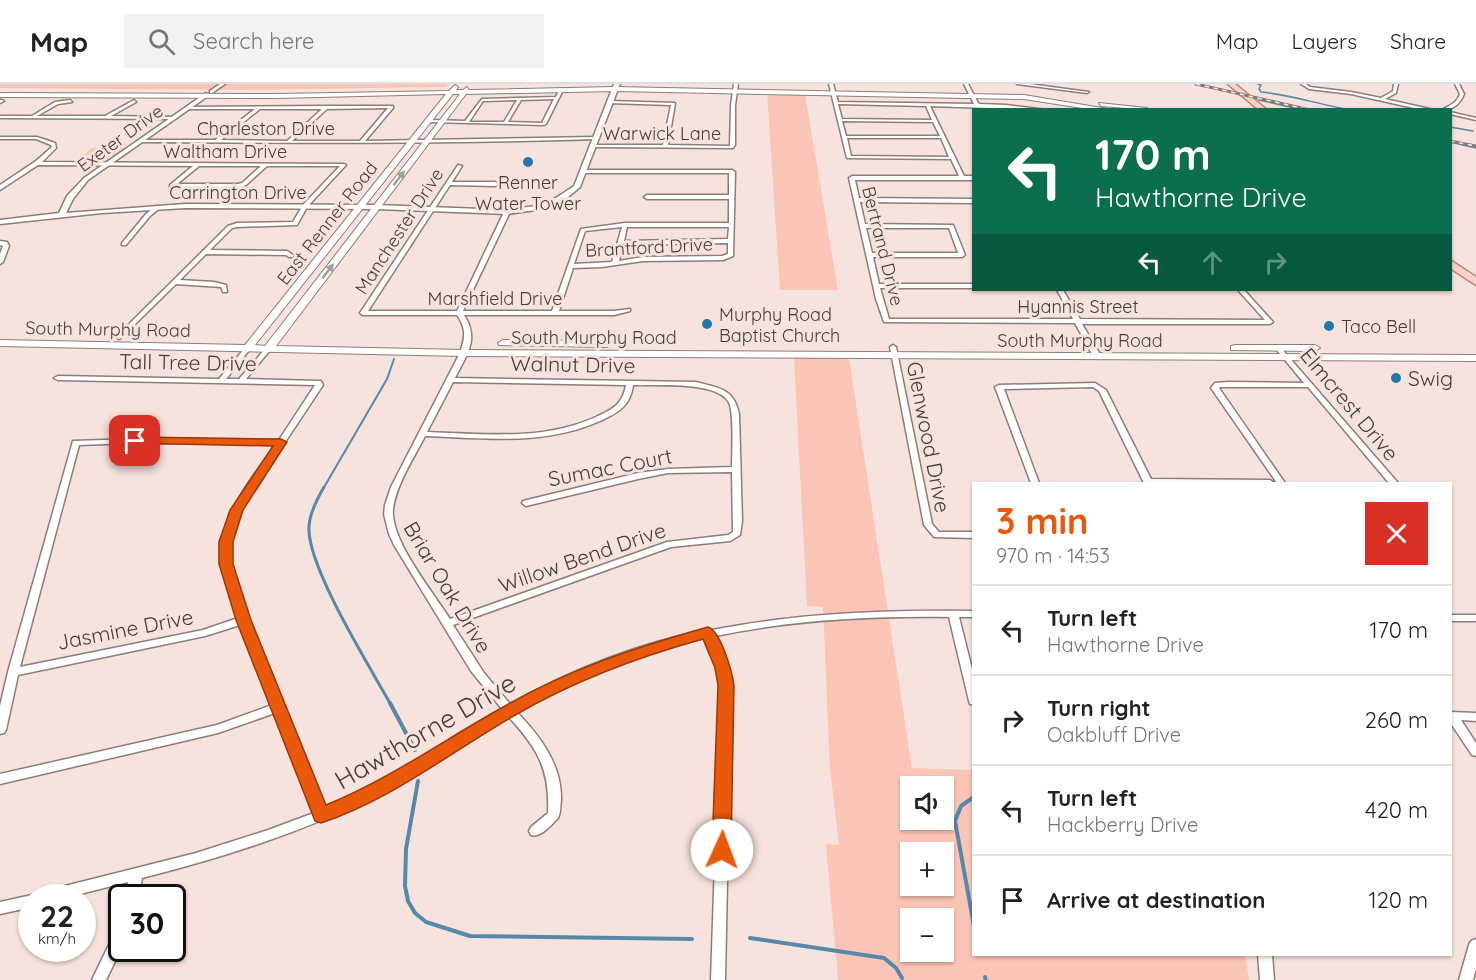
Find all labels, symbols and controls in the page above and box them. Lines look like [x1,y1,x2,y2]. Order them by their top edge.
search box [124,14,544,68]
text: Map [30,24,88,59]
icon: search [145,25,178,58]
text: Search here [193,27,315,55]
text: Map [1216,28,1259,54]
text: Layers [1292,28,1357,54]
text: Share [1390,28,1446,54]
street label: Exeter Drive [73,99,167,177]
street label: Charleston Drive [197,117,335,140]
street label: Warwick Lane [603,122,721,145]
text: 170 m [1095,128,1211,181]
icon: left [996,132,1074,210]
street label: Waltham Drive [163,140,287,163]
marker: Renner Water Tower [521,155,535,169]
street label: East Renner Road [272,157,382,289]
street label: Manchester Drive [350,164,448,298]
one-way arrow [393,170,405,185]
place label: Renner Water Tower [475,171,581,215]
text: Hawthorne Drive [1095,180,1307,214]
street label: Carrington Drive [169,181,307,204]
street label: Bertrand Drive [857,184,909,308]
street label: Brantford Drive [585,232,713,262]
icon: left [1133,246,1166,279]
icon: ahead [1196,246,1229,279]
icon: right [1259,246,1292,279]
one-way arrow [322,263,335,279]
street label: Marshfield Drive [428,287,562,310]
street label: Hyannis Street [1017,295,1139,318]
place label: Murphy Road Baptist Church [719,303,840,347]
place label: Taco Bell [1341,315,1416,338]
street label: South Murphy Road [25,316,191,342]
marker: Murphy Road Baptist Church [700,317,714,331]
marker: Taco Bell [1322,319,1336,333]
street label: South Murphy Road [511,326,677,349]
street label: South Murphy Road [997,329,1163,352]
street label: Elmcrest Drive [1295,342,1405,466]
street label: Tall Tree Drive [119,348,257,376]
street label: Walnut Drive [510,350,636,378]
street label: Glenwood Drive [902,359,956,515]
place label: Swig [1408,365,1453,391]
marker: Swig [1389,371,1403,385]
pin [109,415,160,466]
icon: arrive [118,424,151,457]
street label: Sumac Court [546,442,674,492]
text: 3 min [996,498,1089,543]
button: close [1365,502,1428,565]
street label: Briar Oak Drive [398,516,498,658]
street label: Willow Bend Drive [495,516,669,598]
text: 970 m · 14:53 [996,543,1110,568]
street label: Jasmine Drive [55,603,195,655]
text: Turn left [1047,604,1137,632]
icon: left [996,614,1029,647]
text: 170 m [1369,616,1428,644]
text: Hawthorne Drive [1047,632,1204,657]
street label: Hawthorne Drive [328,666,522,796]
text: Turn right [1047,694,1151,722]
icon: right [996,704,1029,737]
text: 260 m [1365,706,1428,734]
text: Oakbluff Drive [1047,722,1181,747]
map controls [900,776,954,962]
button: sound [900,776,954,830]
text: Turn left [1047,784,1137,812]
icon: left [996,794,1029,827]
text: 420 m [1365,796,1428,824]
text: Hackberry Drive [1047,812,1198,837]
position arrow [690,818,754,882]
button: + [900,842,954,896]
speed limit sign: 30 [108,884,186,962]
icon: arrive [996,884,1029,917]
text: Arrive at destination [1047,886,1265,914]
text: 120 m [1369,886,1428,914]
text: 22 [40,897,74,935]
button: − [900,908,954,962]
text: km/h [38,929,76,948]

